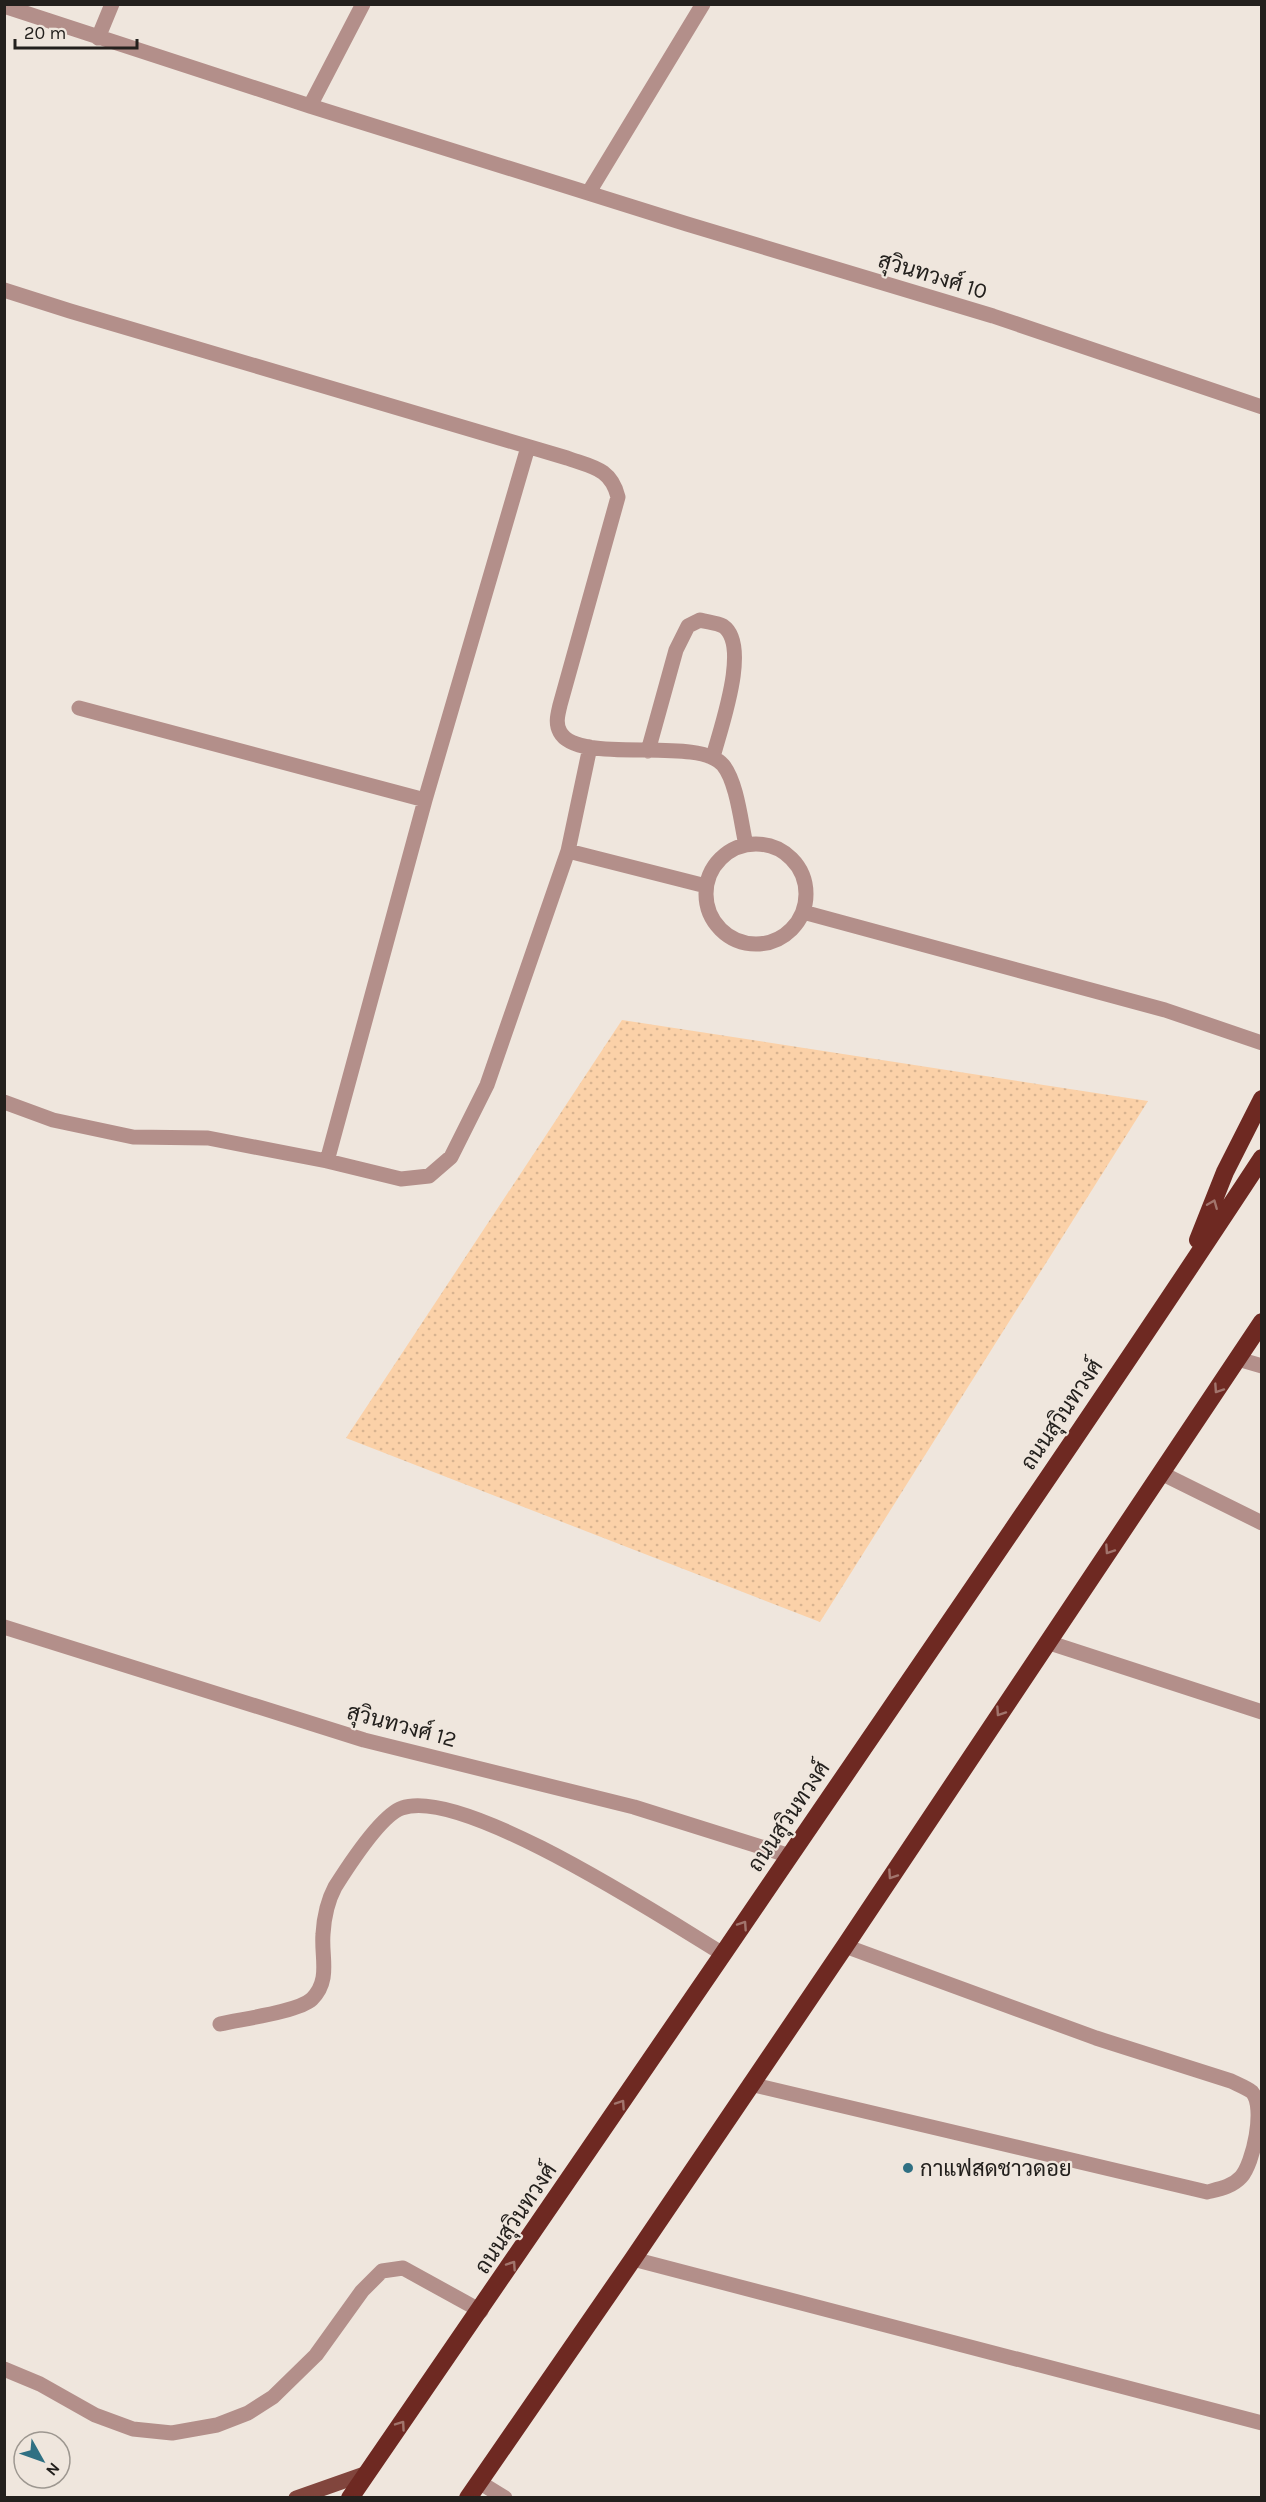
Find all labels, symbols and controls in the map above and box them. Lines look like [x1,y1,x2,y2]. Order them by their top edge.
scale bar [15,12,136,50]
text: 20 m [24,22,66,44]
street label: สุวินทวงศ์ 10 [875,245,991,307]
one-way arrow [1205,1199,1218,1210]
street label: ถนนสุวินทวงศ์ [1014,1353,1110,1476]
one-way arrow [1214,1382,1225,1393]
one-way arrow [1105,1544,1116,1555]
street label: สุวินทวงศ์ 12 [344,1697,460,1755]
one-way arrow [996,1706,1007,1717]
street label: ถนนสุวินทวงศ์ [741,1755,837,1878]
one-way arrow [888,1868,899,1879]
one-way arrow [736,1921,747,1932]
one-way arrow [614,2099,625,2110]
place label: กาแฟสดชาวดอย [920,2156,1072,2182]
street label: ถนนสุวินทวงศ์ [468,2157,564,2280]
marker: กาแฟสดชาวดอย [901,2161,915,2175]
one-way arrow [505,2261,516,2272]
one-way arrow [394,2421,405,2432]
north arrow [12,2430,72,2490]
text: N [42,2459,64,2480]

